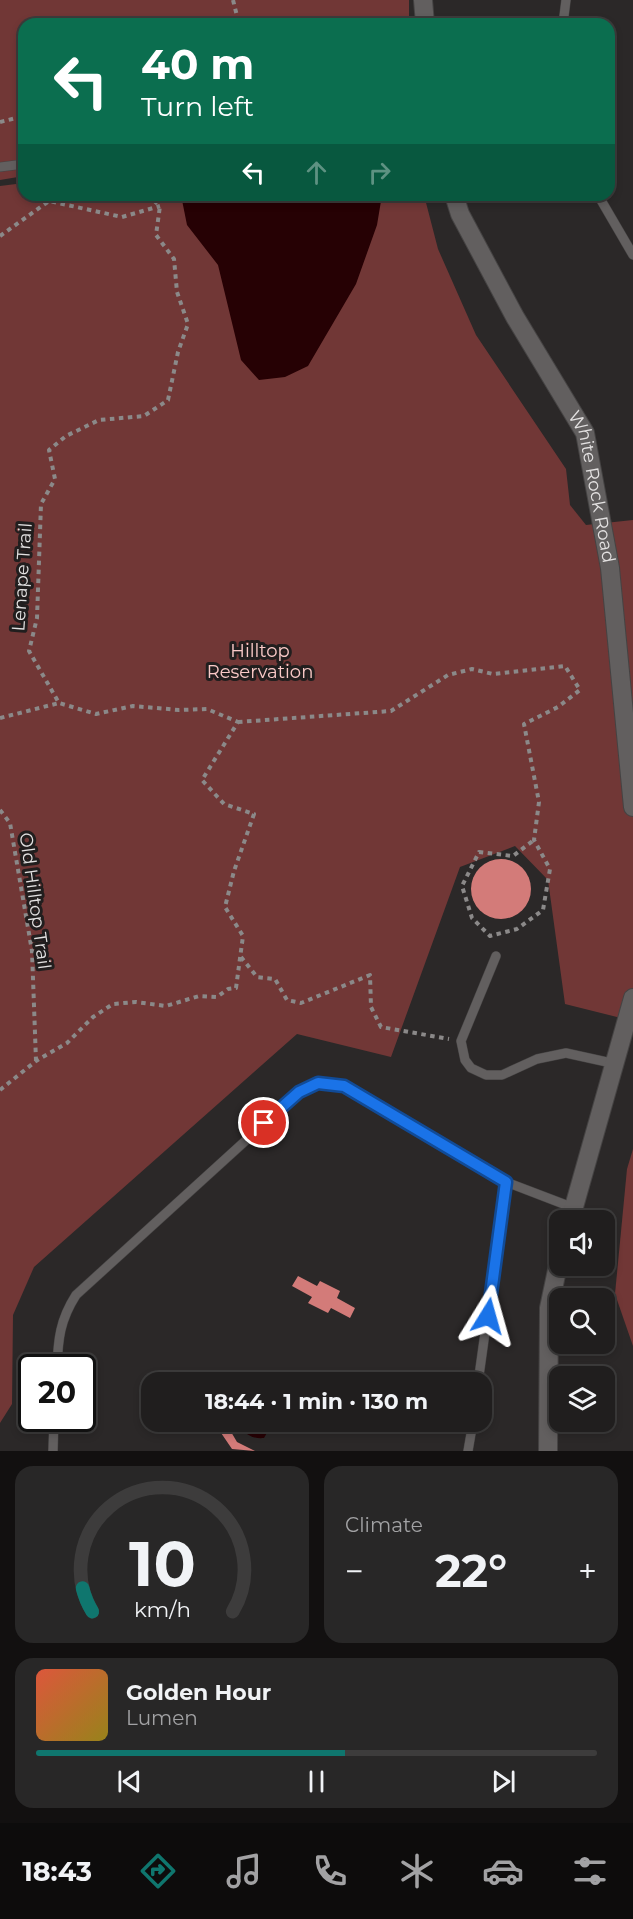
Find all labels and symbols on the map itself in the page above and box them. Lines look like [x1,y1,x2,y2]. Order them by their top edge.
street label: White Rock Road [563,407,620,565]
street label: Lenape Trail [7,522,37,632]
park label: Hilltop Reservation [207,640,313,683]
street label: Old Hilltop Trail [15,831,55,971]
pin [238,1097,289,1148]
position arrow [456,1284,520,1348]
speed limit sign: 20 [18,1354,96,1432]

